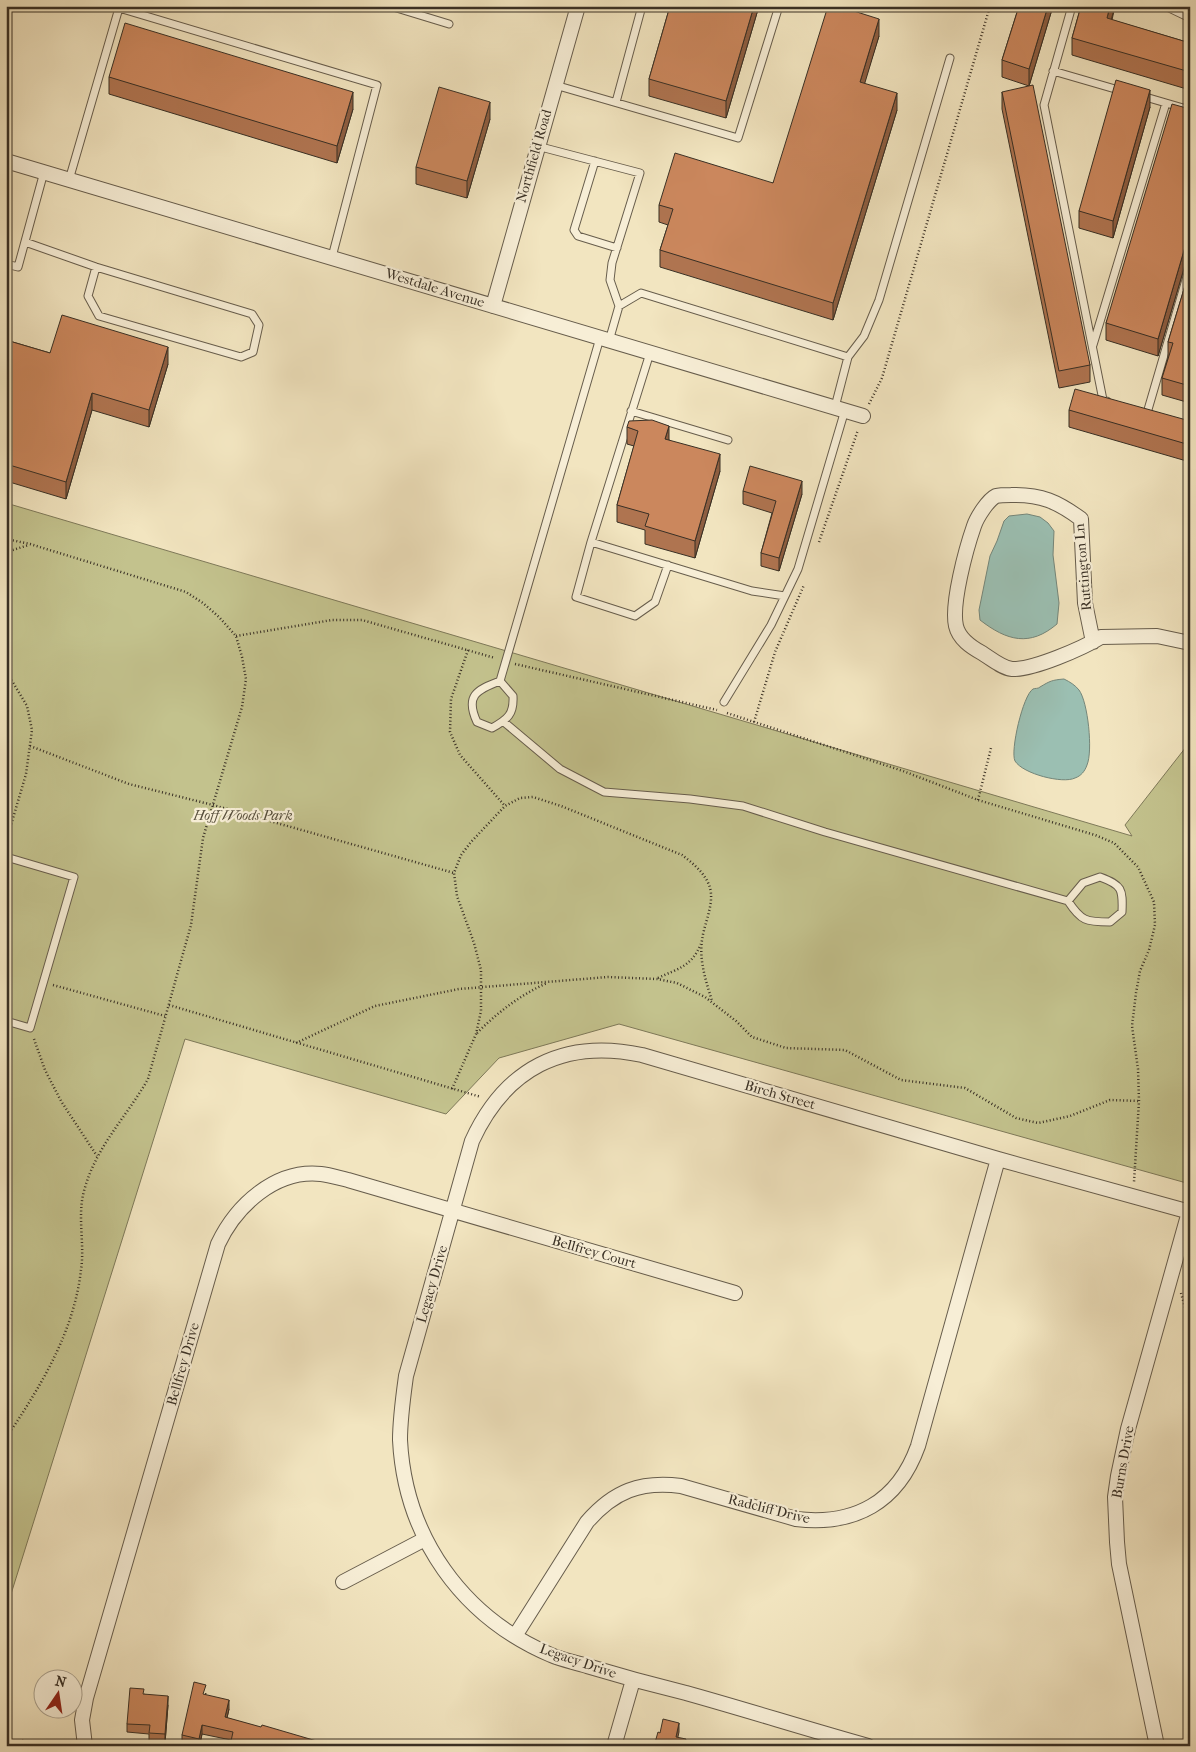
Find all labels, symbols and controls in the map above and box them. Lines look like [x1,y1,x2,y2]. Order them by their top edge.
street label: Northfield Road [513,107,556,205]
street label: Westdale Avenue [382,265,487,311]
street label: Ruttington Ln [1071,523,1095,611]
park label: Hoff Woods Park [193,807,292,824]
street label: Birch Street [743,1077,817,1113]
street label: Bellfrey Court [550,1232,638,1272]
street label: Legacy Drive [413,1243,451,1325]
street label: Bellfrey Drive [163,1320,203,1407]
street label: Burns Drive [1108,1424,1138,1500]
street label: Radcliff Drive [726,1491,812,1527]
street label: Legacy Drive [537,1640,619,1682]
north arrow [32,1670,82,1720]
text: N [54,1672,68,1691]

